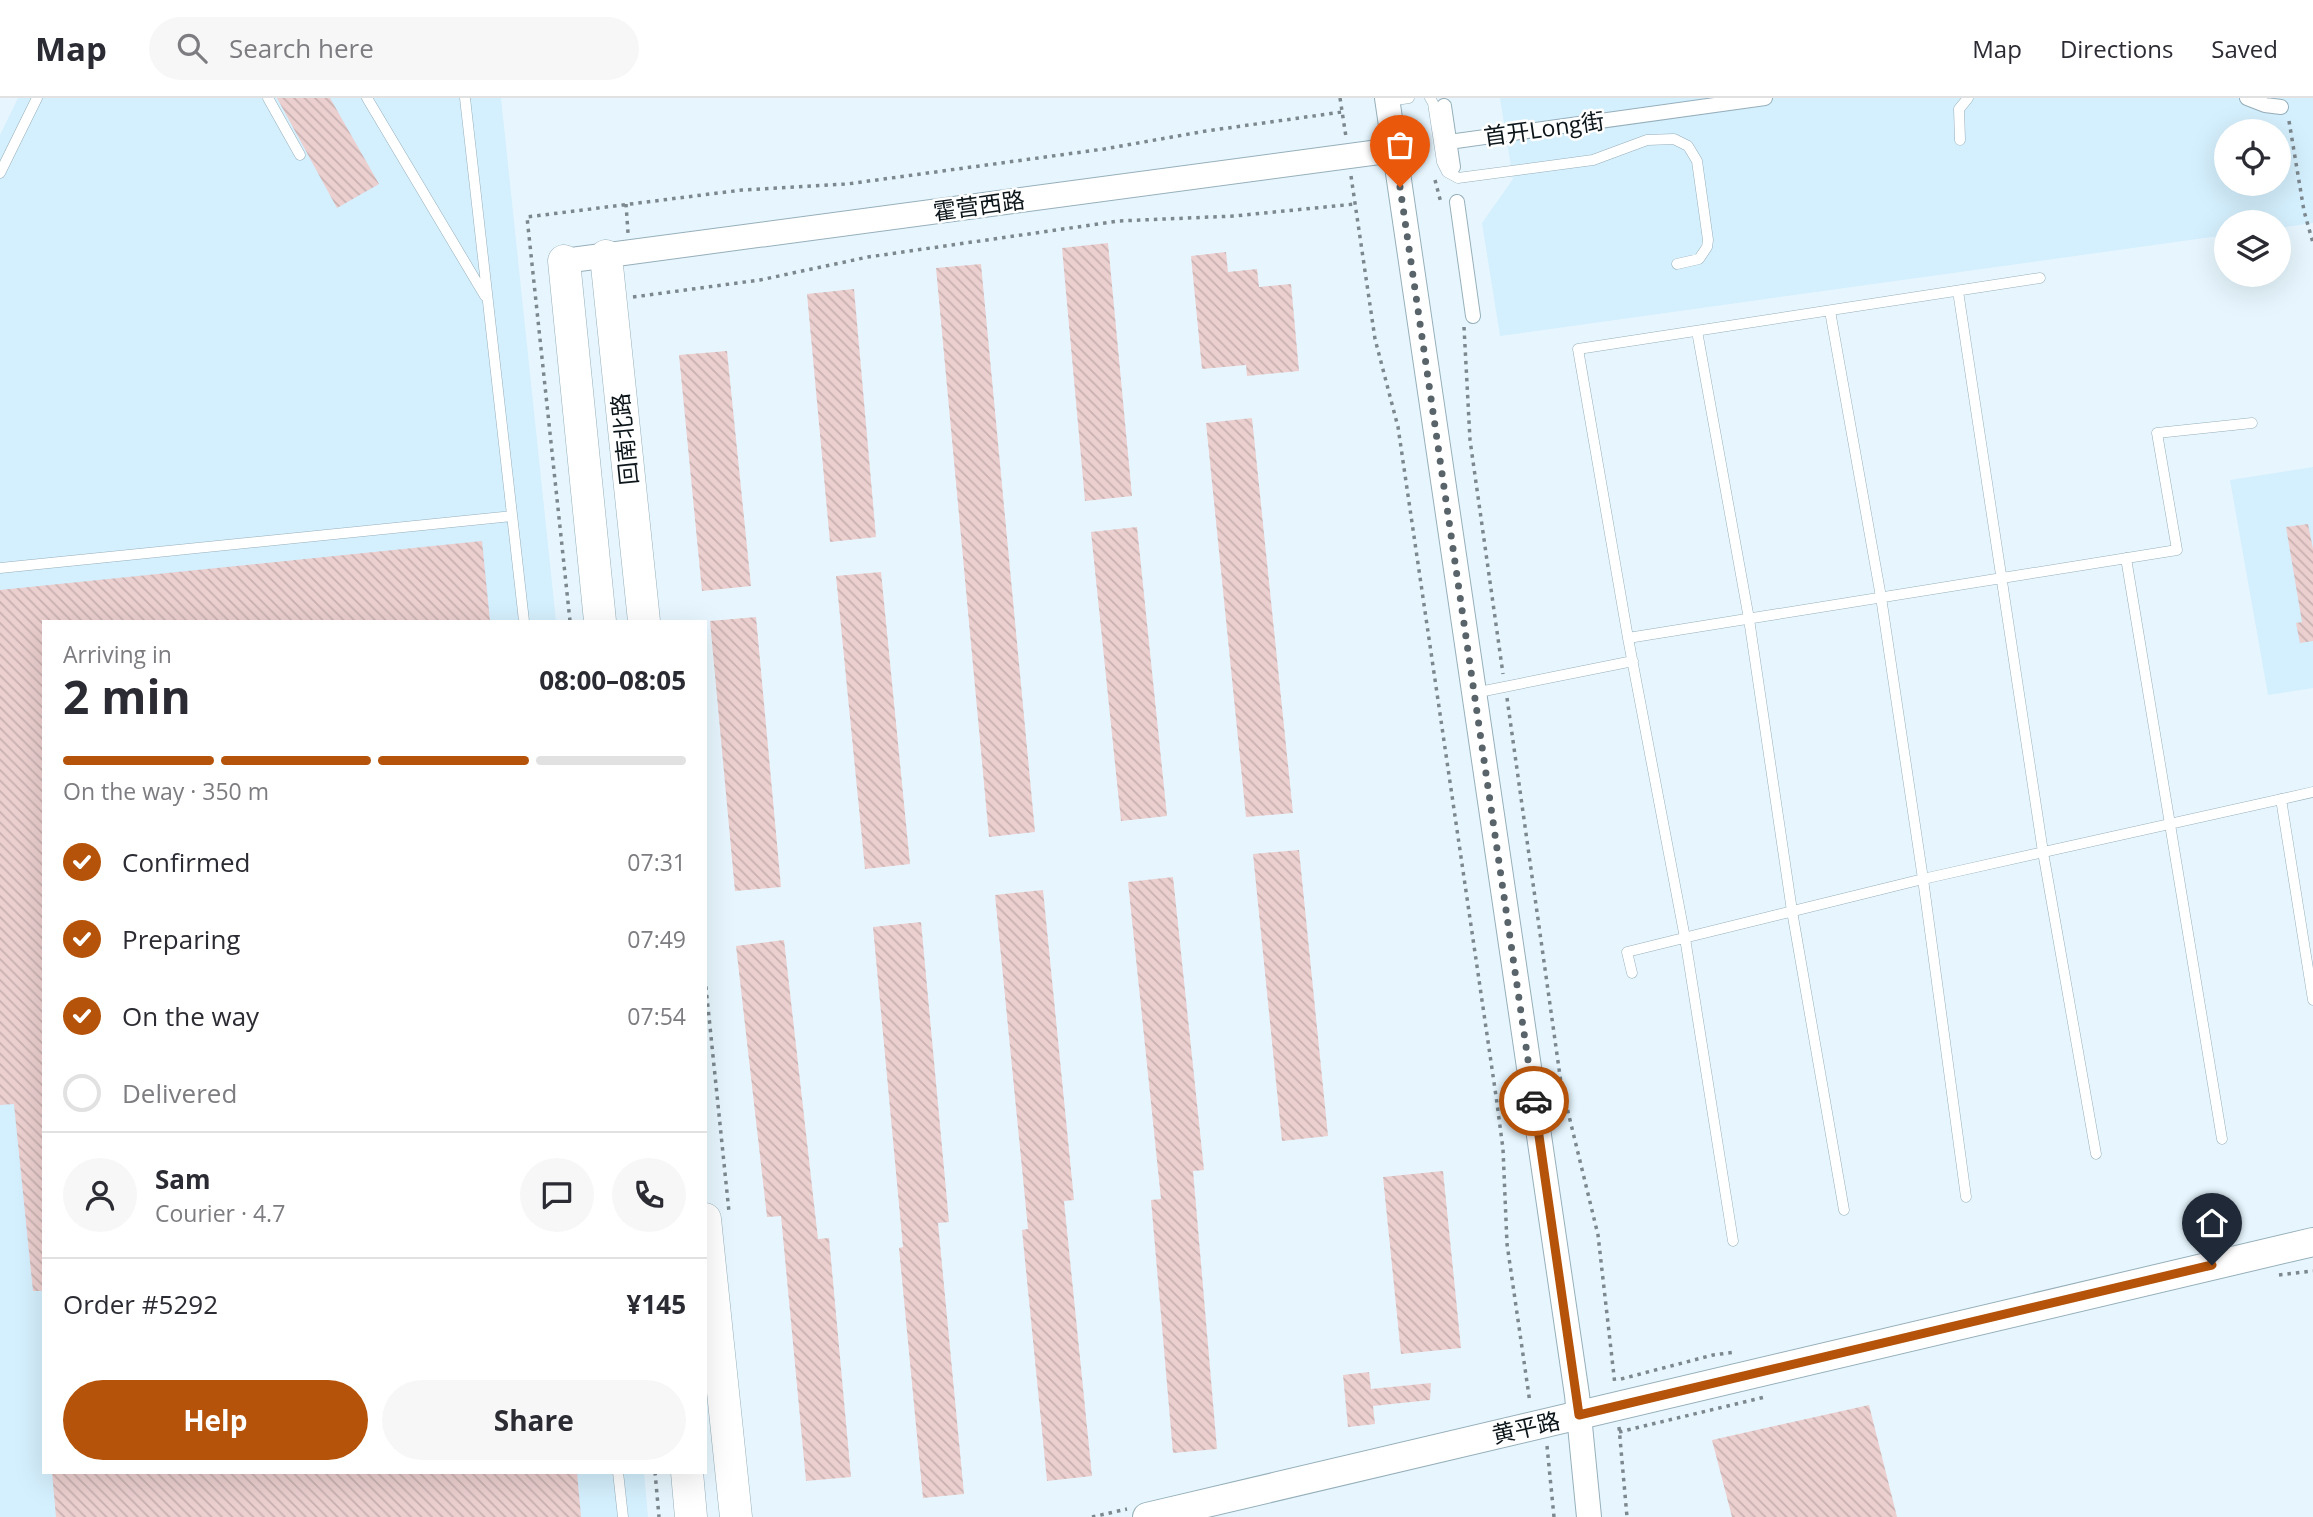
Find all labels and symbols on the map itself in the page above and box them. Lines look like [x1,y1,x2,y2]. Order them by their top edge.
street label: 首开Long街 [1482,104,1606,152]
pin [1370,115,1430,187]
street label: 霍营西路 [931,183,1027,227]
street label: 回南北路 [603,392,645,487]
courier [1499,1066,1569,1136]
pin [2182,1193,2242,1265]
street label: 黄平路 [1489,1404,1563,1450]

